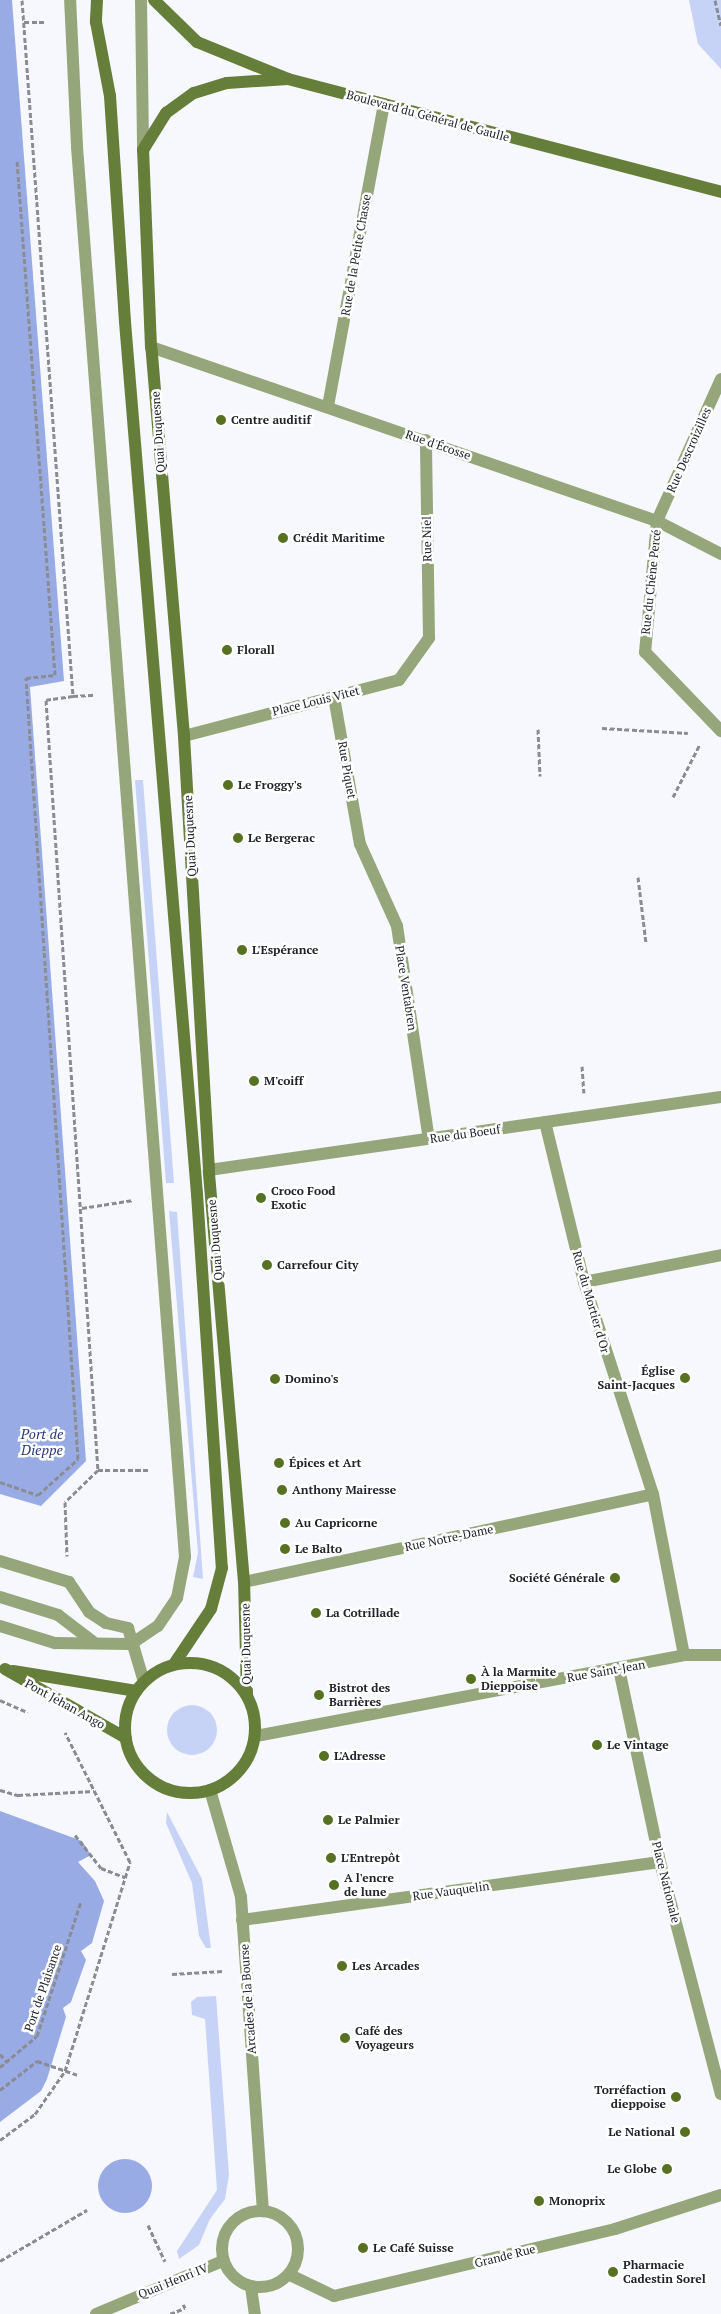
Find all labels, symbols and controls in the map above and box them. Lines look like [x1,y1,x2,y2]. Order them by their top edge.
street label: Boulevard du Général de Gaulle [345,87,511,145]
street label: Rue de la Petite Chasse [338,193,374,317]
street label: Quai Duquesne [148,391,168,473]
street label: Rue Descroizilles [664,405,714,495]
place label: Centre auditif [231,413,311,427]
marker: Centre auditif [215,414,227,426]
street label: Rue d'Écosse [403,427,473,463]
street label: Rue Niel [419,516,435,562]
street label: Rue du Chêne Percé [638,529,664,635]
place label: Crédit Maritime [293,531,385,545]
marker: Crédit Maritime [277,532,289,544]
place label: Florall [237,643,275,657]
marker: Florall [221,644,233,656]
street label: Place Louis Vitet [271,683,361,719]
street label: Rue Piquet [335,740,359,800]
place label: Le Froggy's [238,778,302,792]
marker: Le Froggy's [222,779,234,791]
street label: Quai Duquesne [181,795,199,877]
place label: Le Bergerac [248,831,315,845]
marker: Le Bergerac [232,832,244,844]
place label: L'Espérance [252,943,319,957]
marker: L'Espérance [236,944,248,956]
street label: Place Ventabren [392,944,420,1032]
place label: M'coiff [264,1074,303,1088]
marker: M'coiff [248,1075,260,1087]
street label: Rue du Boeuf [429,1122,501,1146]
place label: Croco Food Exotic [271,1184,335,1212]
marker: Croco Food Exotic [255,1192,267,1204]
street label: Quai Duquesne [204,1199,226,1281]
street label: Rue du Mortier d'Or [570,1249,612,1355]
place label: Carrefour City [277,1258,358,1272]
marker: Carrefour City [261,1259,273,1271]
place label: Église Saint-Jacques [598,1364,675,1392]
place label: Domino's [285,1372,339,1386]
marker: Église Saint-Jacques [679,1372,691,1384]
marker: Domino's [269,1373,281,1385]
water label: Port de Dieppe [21,1426,63,1458]
place label: Épices et Art [289,1456,361,1470]
marker: Épices et Art [273,1457,285,1469]
place label: Anthony Mairesse [292,1483,396,1497]
marker: Anthony Mairesse [276,1484,288,1496]
place label: Au Capricorne [295,1516,378,1530]
marker: Au Capricorne [279,1517,291,1529]
street label: Rue Notre-Dame [404,1522,494,1554]
place label: Le Balto [295,1542,342,1556]
marker: Le Balto [279,1543,291,1555]
place label: Société Générale [509,1571,605,1585]
marker: Société Générale [609,1572,621,1584]
street label: Quai Duquesne [238,1603,254,1685]
place label: La Cotrillade [326,1606,400,1620]
marker: La Cotrillade [310,1607,322,1619]
street label: Rue Saint-Jean [566,1657,646,1685]
place label: À la Marmite Dieppoise [481,1665,556,1693]
marker: À la Marmite Dieppoise [465,1673,477,1685]
street label: Pont Jehan Ango [22,1676,108,1732]
place label: Bistrot des Barrières [329,1681,390,1709]
marker: Bistrot des Barrières [313,1689,325,1701]
place label: Le Vintage [607,1738,669,1752]
marker: Le Vintage [591,1739,603,1751]
place label: L'Adresse [334,1749,386,1763]
marker: L'Adresse [318,1750,330,1762]
place label: Le Palmier [338,1813,400,1827]
marker: Le Palmier [322,1814,334,1826]
street label: Place Nationale [649,1840,683,1924]
place label: L'Entrepôt [341,1851,400,1865]
marker: L'Entrepôt [325,1852,337,1864]
place label: A l'encre de lune [344,1871,394,1899]
street label: Rue Vauquelin [412,1878,490,1904]
marker: A l'encre de lune [328,1879,340,1891]
street label: Port de Plaisance [21,1943,65,2033]
street label: Arcades de la Bourse [237,1944,259,2054]
place label: Les Arcades [352,1959,420,1973]
marker: Les Arcades [336,1960,348,1972]
place label: Café des Voyageurs [355,2024,414,2052]
marker: Café des Voyageurs [339,2032,351,2044]
place label: Torréfaction dieppoise [594,2083,666,2111]
marker: Torréfaction dieppoise [670,2091,682,2103]
place label: Le National [608,2125,675,2139]
marker: Le National [679,2126,691,2138]
place label: Le Globe [607,2162,657,2176]
marker: Le Globe [661,2163,673,2175]
place label: Monoprix [549,2194,605,2208]
marker: Monoprix [533,2195,545,2207]
place label: Le Café Suisse [373,2241,454,2255]
street label: Grande Rue [473,2241,537,2271]
marker: Le Café Suisse [357,2242,369,2254]
place label: Pharmacie Cadestin Sorel [623,2258,706,2286]
street label: Quai Henri IV [136,2260,210,2302]
marker: Pharmacie Cadestin Sorel [607,2266,619,2278]

